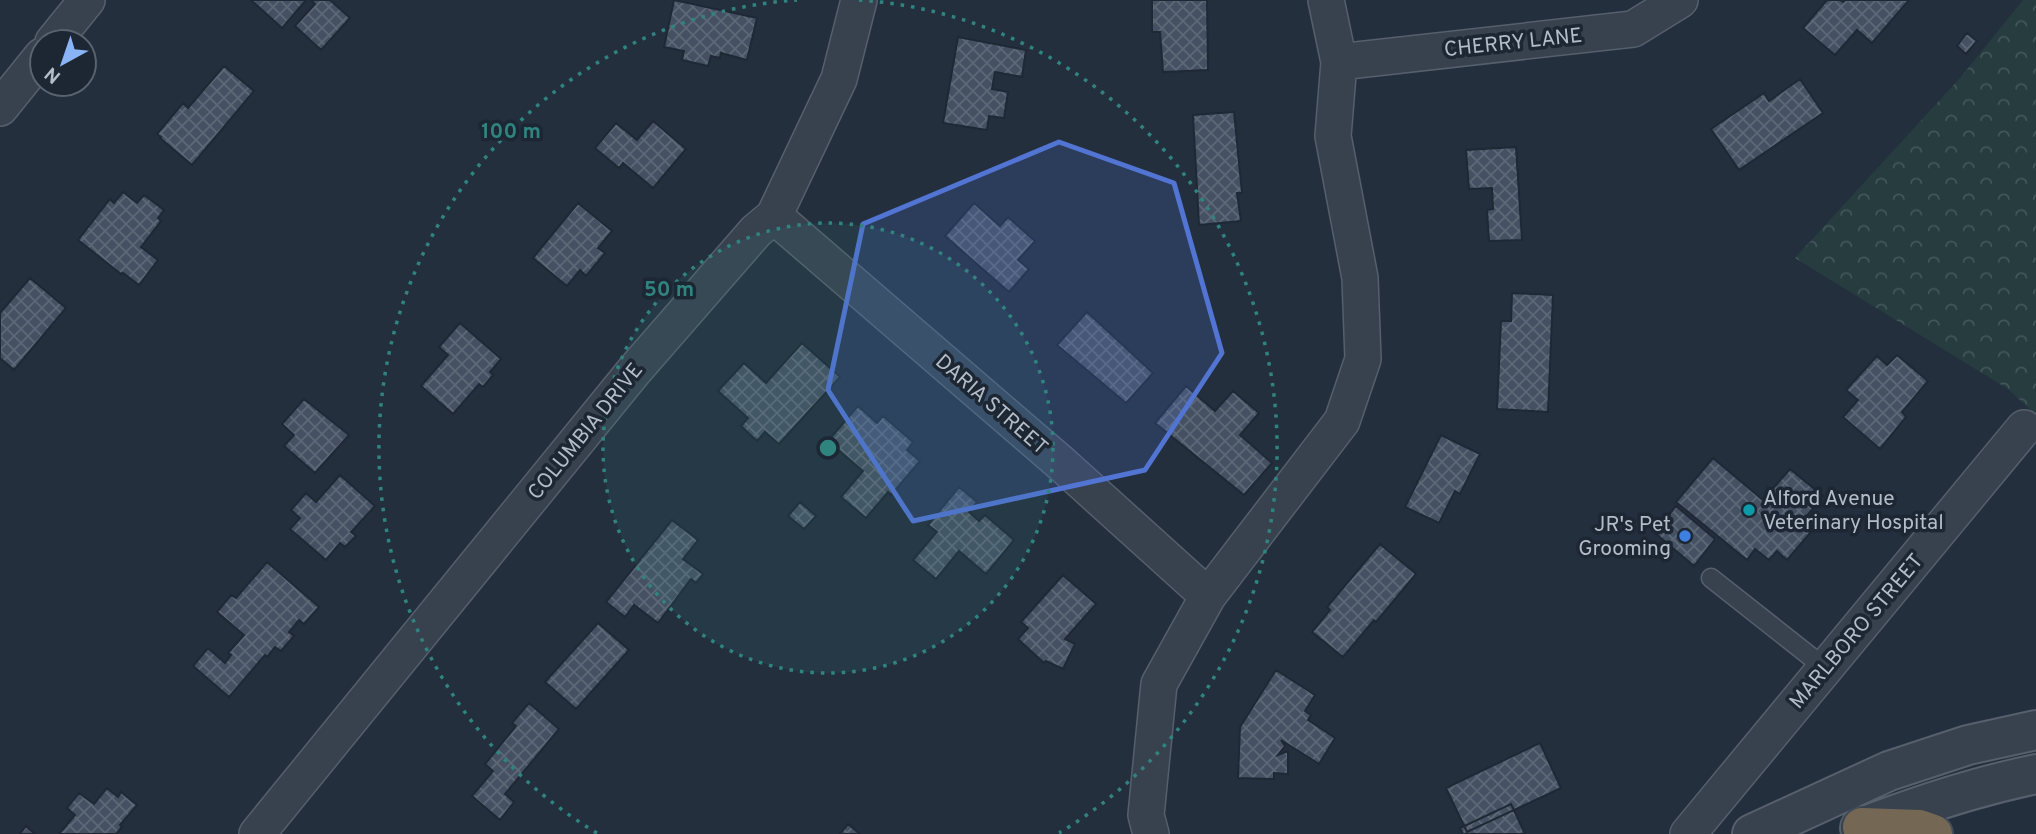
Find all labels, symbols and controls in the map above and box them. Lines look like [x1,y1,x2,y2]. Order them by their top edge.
street label: CHERRY LANE [1443,23,1584,64]
north arrow [28,28,98,98]
text: N [40,61,66,88]
text: 100 m [481,119,541,146]
text: 50 m [644,277,694,304]
street label: DARIA STREET [929,349,1053,461]
street label: COLUMBIA DRIVE [523,358,650,506]
centre of rings [816,436,840,460]
place label: Alford Avenue Veterinary Hospital [1763,486,1944,537]
marker: Alford Avenue Veterinary Hospital [1741,502,1757,518]
place label: JR's Pet Grooming [1578,512,1671,563]
marker: JR's Pet Grooming [1677,528,1693,544]
street label: MARLBORO STREET [1784,549,1930,715]

